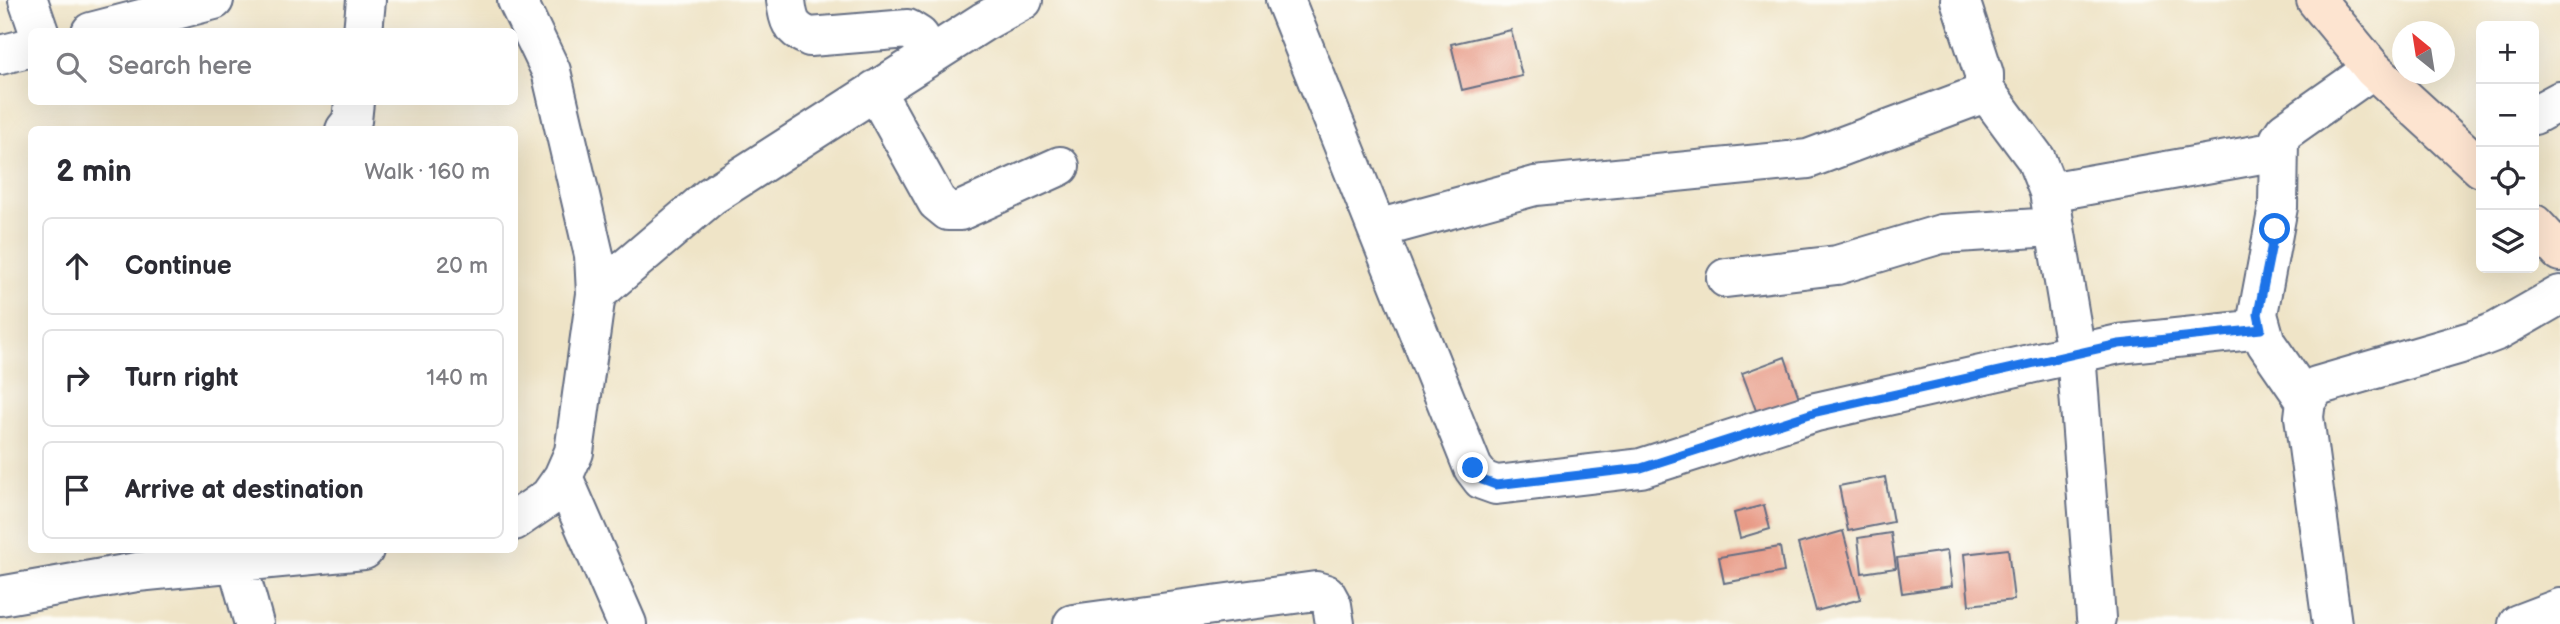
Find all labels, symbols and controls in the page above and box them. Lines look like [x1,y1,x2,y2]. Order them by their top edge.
north arrow [2392,21,2455,84]
map controls [2476,21,2539,273]
button: + [2476,21,2539,84]
search box [28,28,518,105]
icon: search [52,48,90,86]
text: Search here [108,51,252,82]
button: − [2476,84,2539,147]
button: locate [2476,147,2539,210]
text: 2 min [56,154,132,190]
text: Walk · 160 m [364,158,490,186]
button: layers [2476,210,2539,273]
route start [2259,213,2290,244]
icon: ahead [58,247,96,285]
text: Continue [125,251,232,282]
text: 20 m [436,252,488,280]
icon: right [58,359,96,397]
text: Turn right [125,363,238,394]
text: 140 m [426,364,488,392]
route end [1457,452,1488,483]
icon: arrive [58,471,96,509]
text: Arrive at destination [125,475,364,506]

